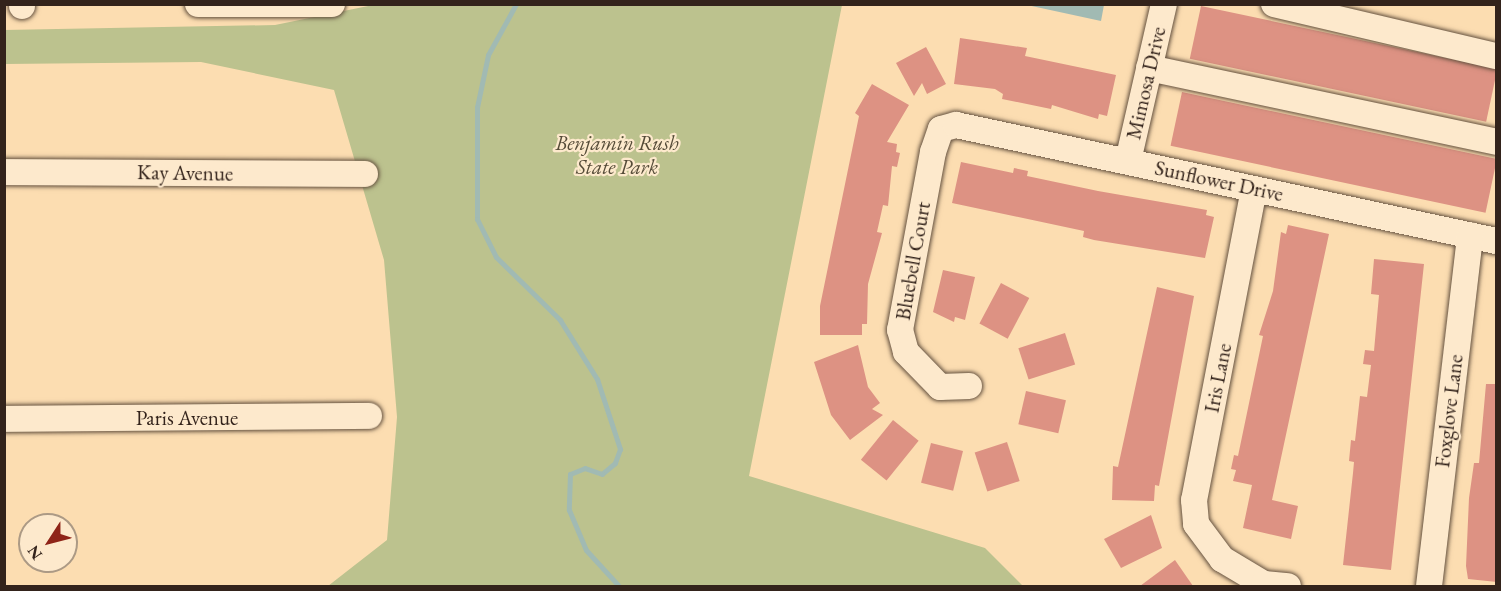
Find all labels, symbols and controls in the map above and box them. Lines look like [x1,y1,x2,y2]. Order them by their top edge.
street label: Mimosa Drive [1121,24,1171,142]
park label: Benjamin Rush State Park [555,130,679,180]
street label: Sunflower Drive [1152,155,1286,207]
street label: Kay Avenue [137,160,233,186]
street label: Bluebell Court [890,200,936,322]
street label: Iris Lane [1199,341,1237,415]
street label: Foxglove Lane [1430,353,1468,469]
street label: Paris Avenue [136,405,238,431]
north arrow [18,513,78,573]
text: N [22,541,47,564]

